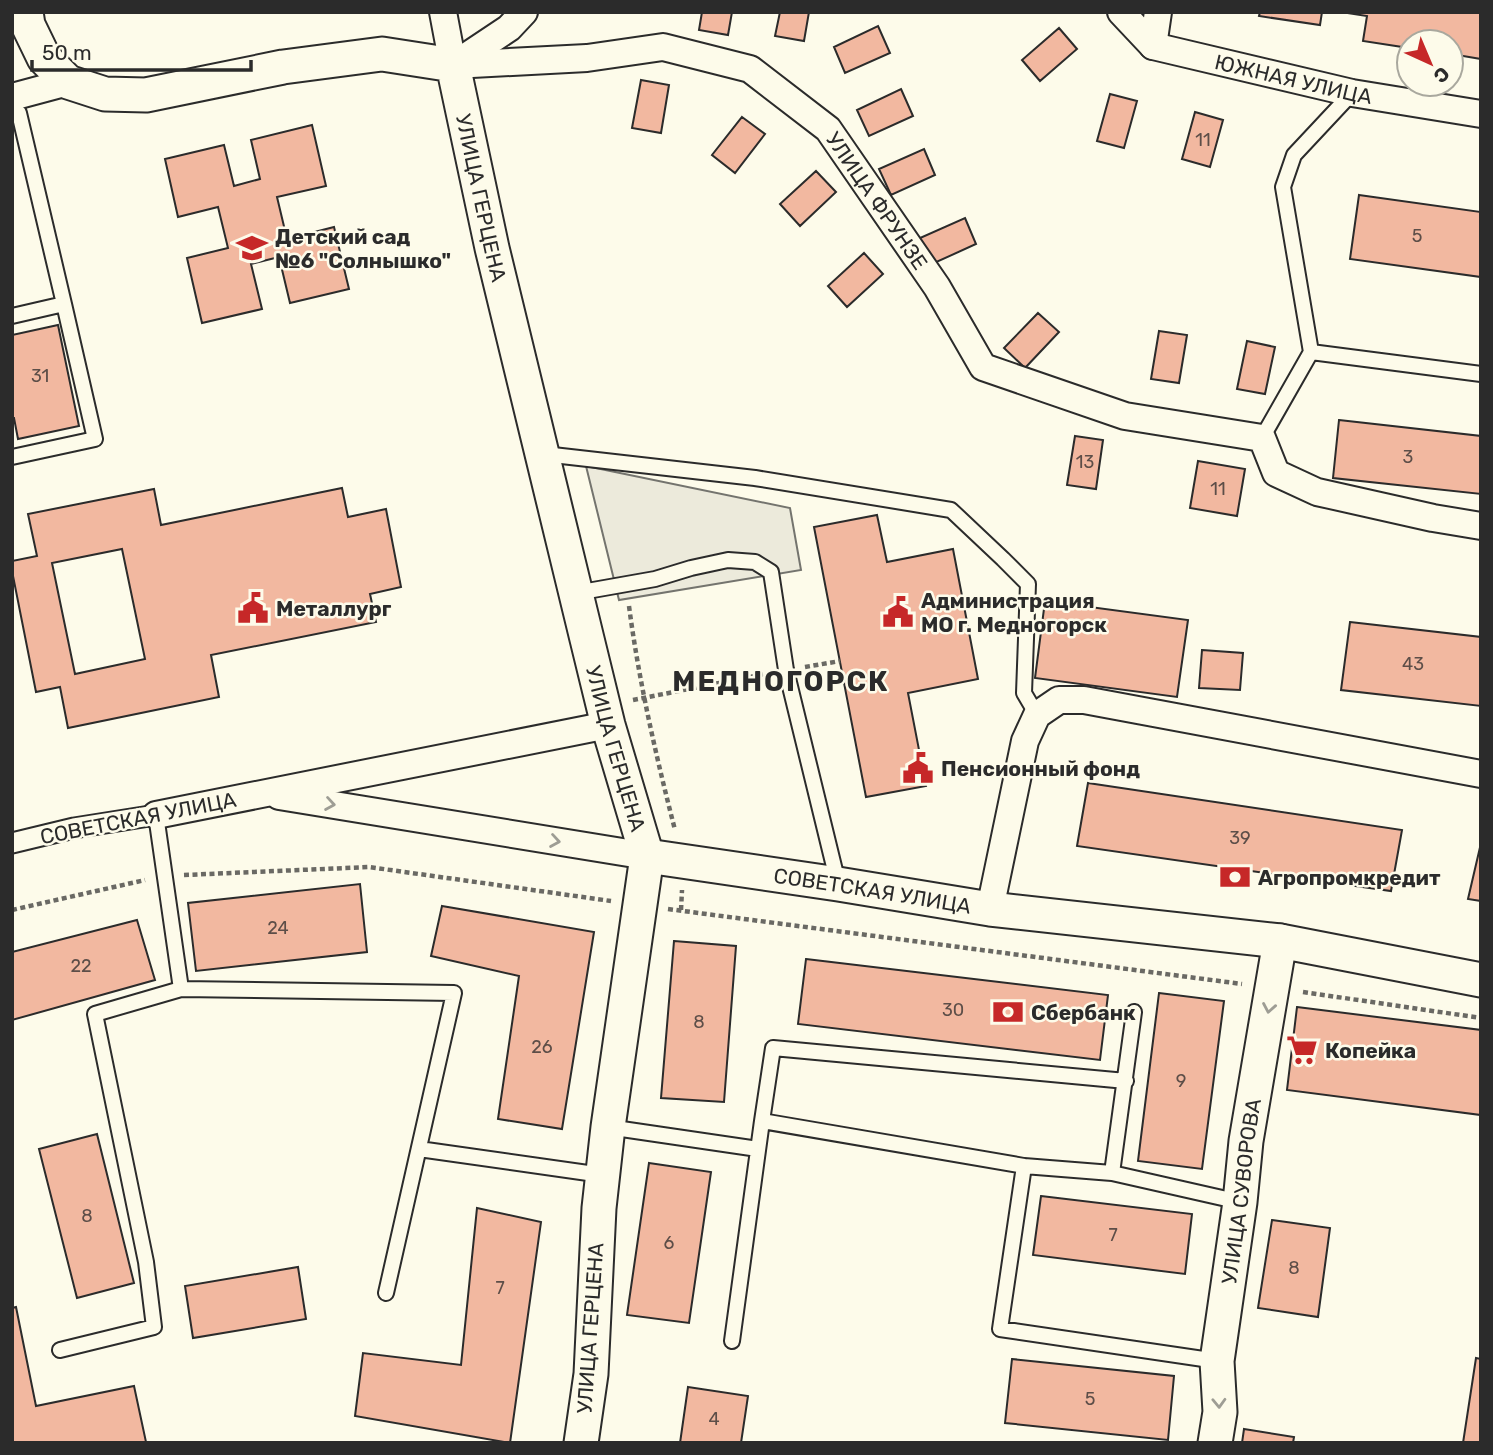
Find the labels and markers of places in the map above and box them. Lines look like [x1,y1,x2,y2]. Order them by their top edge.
place label: Детский сад №6 "Солнышко" [275,224,451,273]
school or university icon: Детский сад №6 "Солнышко" [235,231,269,265]
place label: Администрация МО г. Медногорск [921,588,1107,637]
public building icon: Металлург [236,591,270,625]
public building icon: Администрация МО г. Медногорск [881,595,915,629]
place label: Металлург [276,596,392,621]
public building icon: Пенсионный фонд [901,751,935,785]
place label: Пенсионный фонд [941,756,1140,781]
bank icon: Агропромкредит [1218,860,1252,894]
place label: Агропромкредит [1258,865,1441,890]
bank icon: Сбербанк [991,995,1025,1029]
place label: Сбербанк [1031,1000,1136,1025]
supermarket icon: Копейка [1285,1033,1319,1067]
place label: Копейка [1325,1038,1416,1063]

